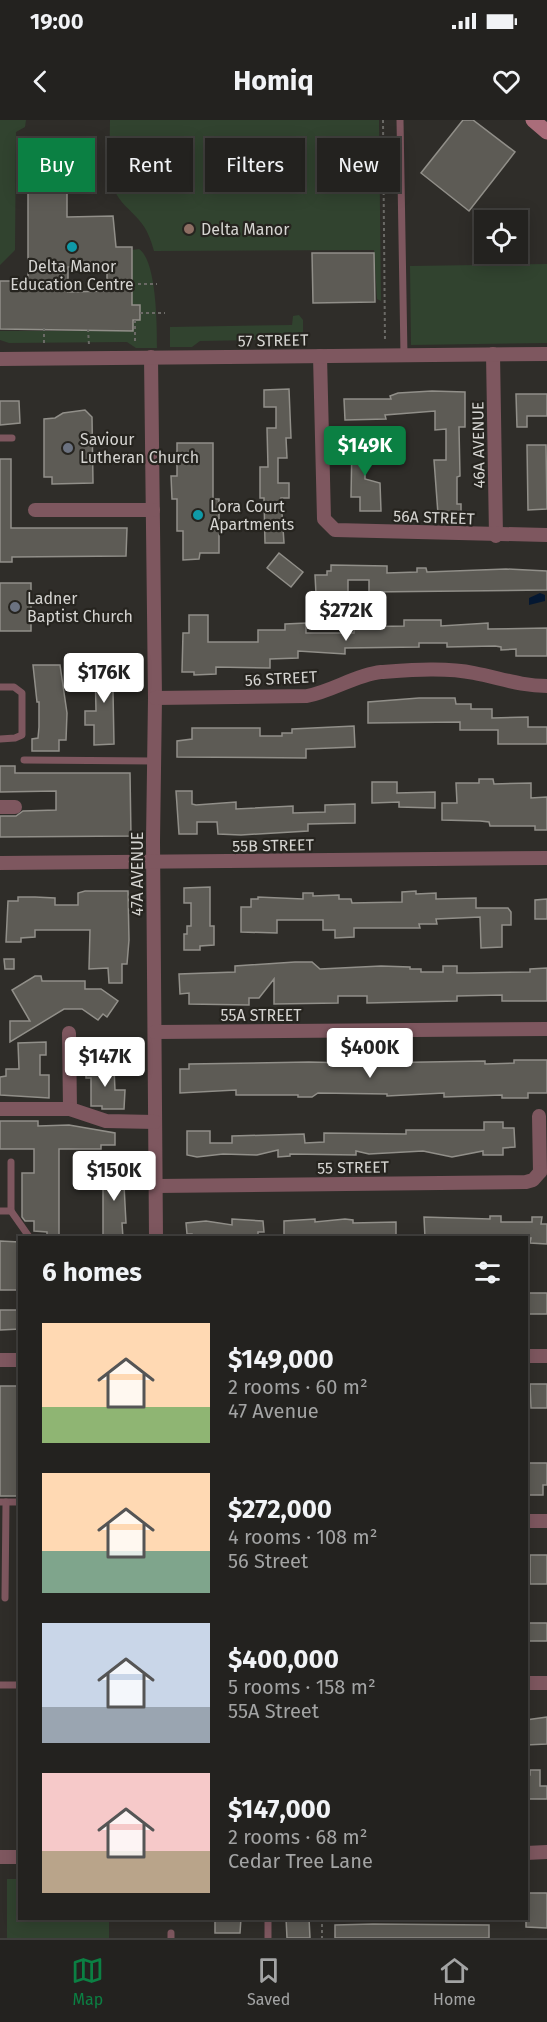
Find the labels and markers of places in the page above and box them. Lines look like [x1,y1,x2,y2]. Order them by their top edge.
place label: Delta Manor [201,220,290,239]
marker: Delta Manor [182,222,196,236]
marker: Delta Manor Education Centre [65,240,79,254]
place label: Delta Manor Education Centre [10,257,134,294]
pin: $149K [323,426,407,477]
place label: Saviour Lutheran Church [80,430,199,467]
marker: Saviour Lutheran Church [61,441,75,455]
place label: Lora Court Apartments [210,497,294,534]
marker: Lora Court Apartments [191,508,205,522]
place label: Ladner Baptist Church [27,589,133,626]
pin: $272K [304,591,388,642]
marker: Ladner Baptist Church [8,600,22,614]
pin: $176K [62,653,146,704]
pin: $400K [328,1028,412,1079]
pin: $147K [63,1037,147,1088]
pin: $150K [72,1151,156,1202]

